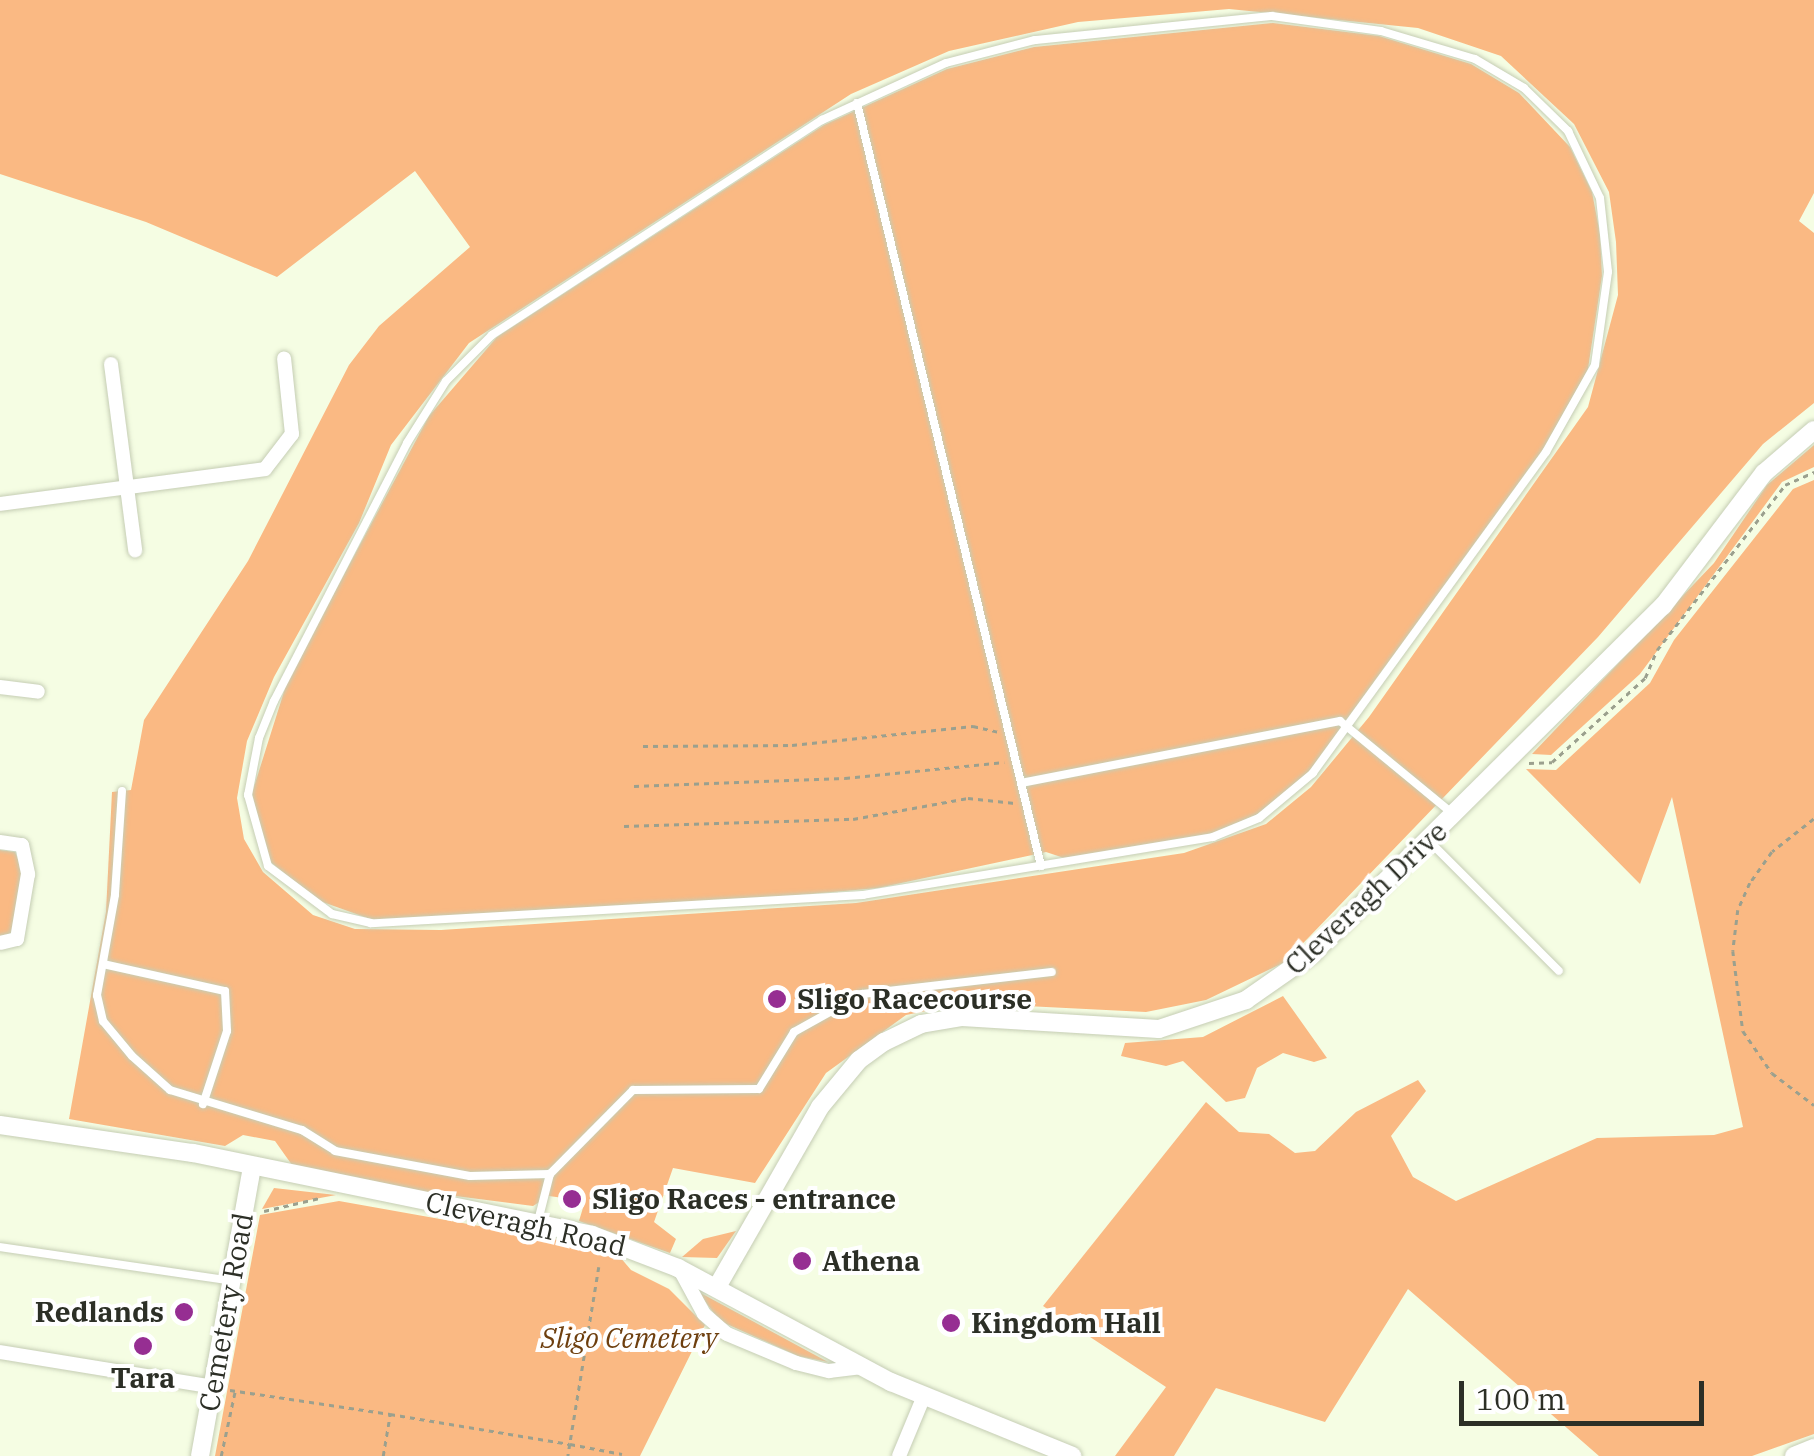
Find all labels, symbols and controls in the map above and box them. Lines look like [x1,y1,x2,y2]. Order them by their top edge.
street label: Cleveragh Drive [1278,815,1454,981]
place label: Sligo Racecourse [797,982,1032,1016]
marker: Sligo Racecourse [766,988,788,1010]
place label: Sligo Races - entrance [592,1182,896,1216]
street label: Cleveragh Road [422,1185,630,1263]
marker: Sligo Races - entrance [561,1188,583,1210]
street label: Cemetery Road [192,1210,260,1414]
place label: Athena [822,1244,920,1278]
marker: Athena [791,1250,813,1272]
place label: Redlands [35,1295,164,1329]
marker: Redlands [173,1301,195,1323]
place label: Kingdom Hall [971,1306,1161,1340]
marker: Kingdom Hall [940,1312,962,1334]
park label: Sligo Cemetery [541,1321,717,1355]
marker: Tara [132,1335,154,1357]
place label: Tara [111,1361,175,1395]
scale bar [1464,1361,1709,1423]
text: 100 m [1476,1379,1566,1418]

